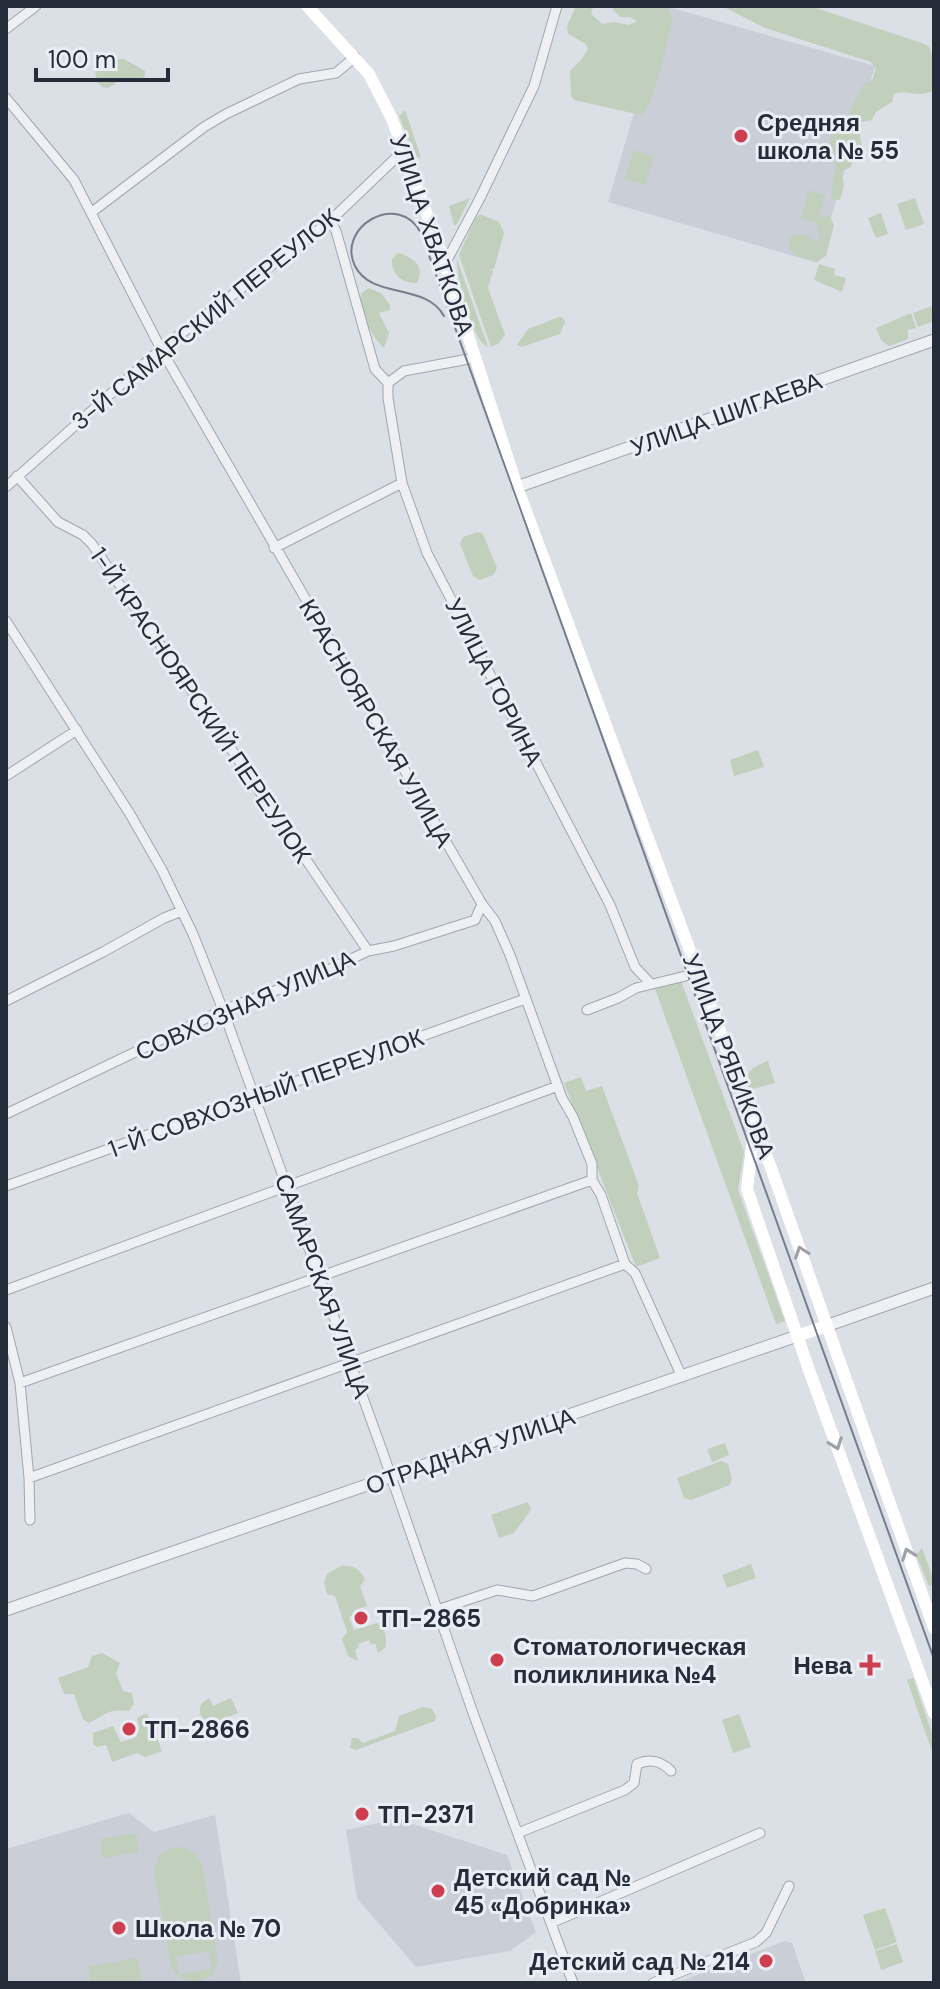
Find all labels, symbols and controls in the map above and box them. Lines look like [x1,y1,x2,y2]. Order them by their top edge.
scale bar [36,32,168,82]
text: 100 m [48,44,116,75]
place label: Средняя школа № 55 [757,107,899,166]
marker: Средняя школа № 55 [732,127,750,145]
street label: УЛИЦА ХВАТКОВА [383,130,481,340]
street label: 3-Й САМАРСКИЙ ПЕРЕУЛОК [65,201,345,437]
street label: УЛИЦА ШИГАЕВА [626,365,826,463]
street label: 1-Й КРАСНОЯРСКИЙ ПЕРЕУЛОК [84,541,318,869]
street label: КРАСНОЯРСКАЯ УЛИЦА [292,593,460,853]
street label: УЛИЦА ГОРИНА [438,593,550,771]
street label: СОВХОЗНАЯ УЛИЦА [130,943,360,1067]
street label: УЛИЦА РЯБИКОВА [676,949,782,1163]
street label: 1-Й СОВХОЗНЫЙ ПЕРЕУЛОК [104,1021,428,1165]
street label: САМАРСКАЯ УЛИЦА [268,1169,378,1403]
one-way arrow [794,1246,810,1260]
street label: ОТРАДНАЯ УЛИЦА [361,1401,579,1501]
one-way arrow [826,1436,843,1450]
one-way arrow [901,1548,918,1562]
place label: ТП-2865 [377,1603,481,1634]
marker: ТП-2865 [352,1609,370,1627]
place label: Стоматологическая поликлиника №4 [513,1631,746,1690]
place label: Нева [794,1650,853,1681]
marker: Стоматологическая поликлиника №4 [488,1651,506,1669]
marker: Нева [859,1654,881,1676]
place label: ТП-2866 [145,1714,250,1745]
marker: ТП-2866 [120,1720,138,1738]
place label: ТП-2371 [378,1799,474,1830]
marker: ТП-2371 [353,1805,371,1823]
place label: Детский сад № 45 «Добринка» [454,1862,631,1921]
marker: Детский сад № 45 «Добринка» [429,1882,447,1900]
place label: Школа № 70 [135,1913,281,1944]
marker: Школа № 70 [110,1919,128,1937]
place label: Детский сад № 214 [529,1946,750,1977]
marker: Детский сад № 214 [757,1952,775,1970]

